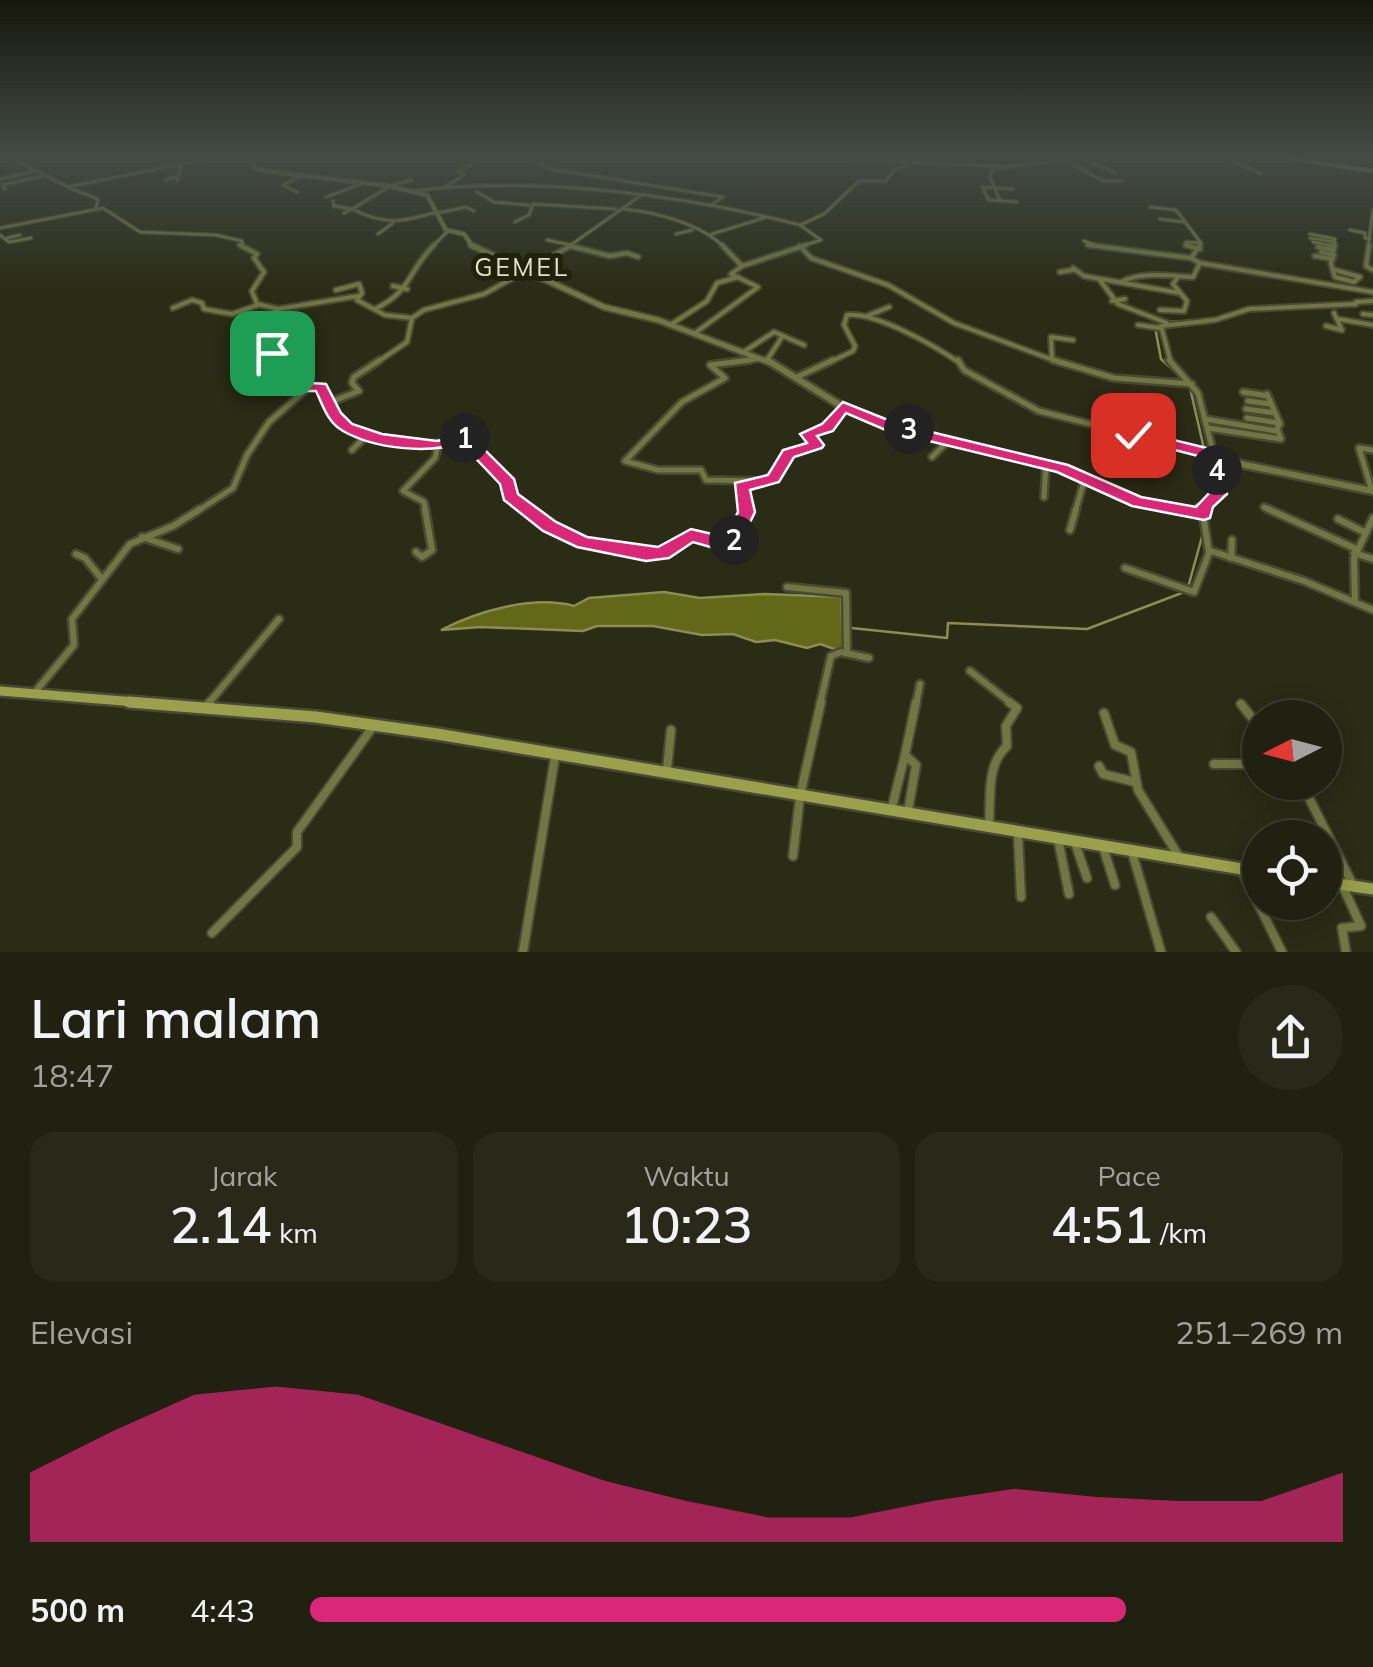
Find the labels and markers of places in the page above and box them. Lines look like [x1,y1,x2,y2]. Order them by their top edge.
pin [230,311,315,396]
pin [1091,393,1176,478]
pin: 3 [884,404,934,454]
pin: 1 [440,413,490,463]
pin: 4 [1192,445,1242,495]
pin: 2 [709,515,759,565]

